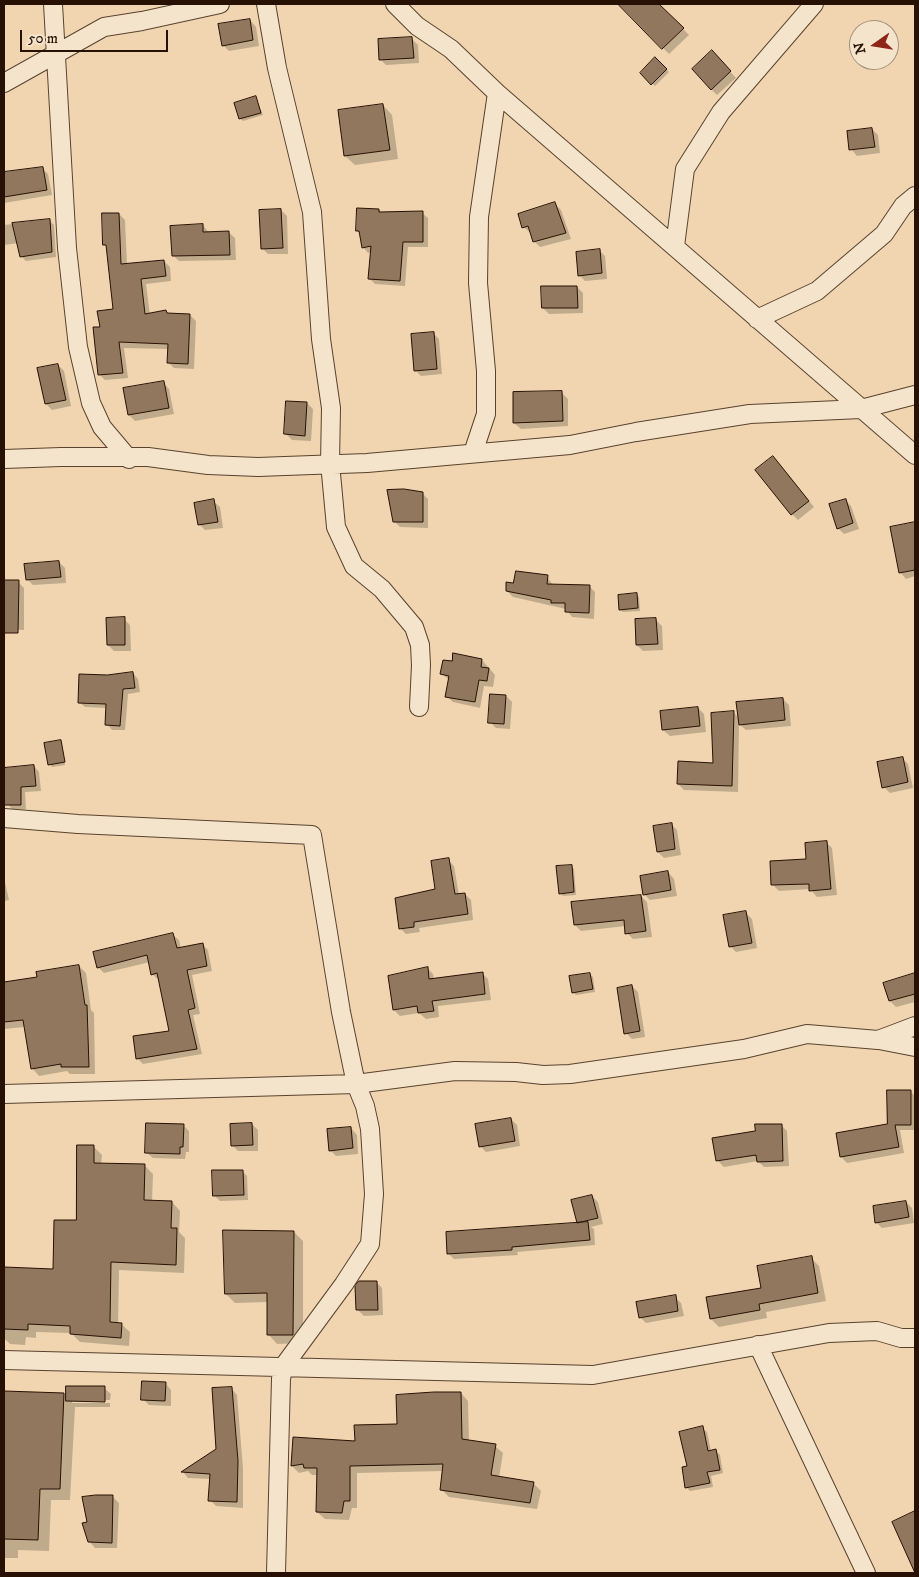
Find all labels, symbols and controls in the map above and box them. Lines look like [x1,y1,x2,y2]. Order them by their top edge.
scale bar [22,20,170,52]
north arrow [849,20,899,70]
text: 50 m [28,29,58,48]
text: N [850,41,870,56]

